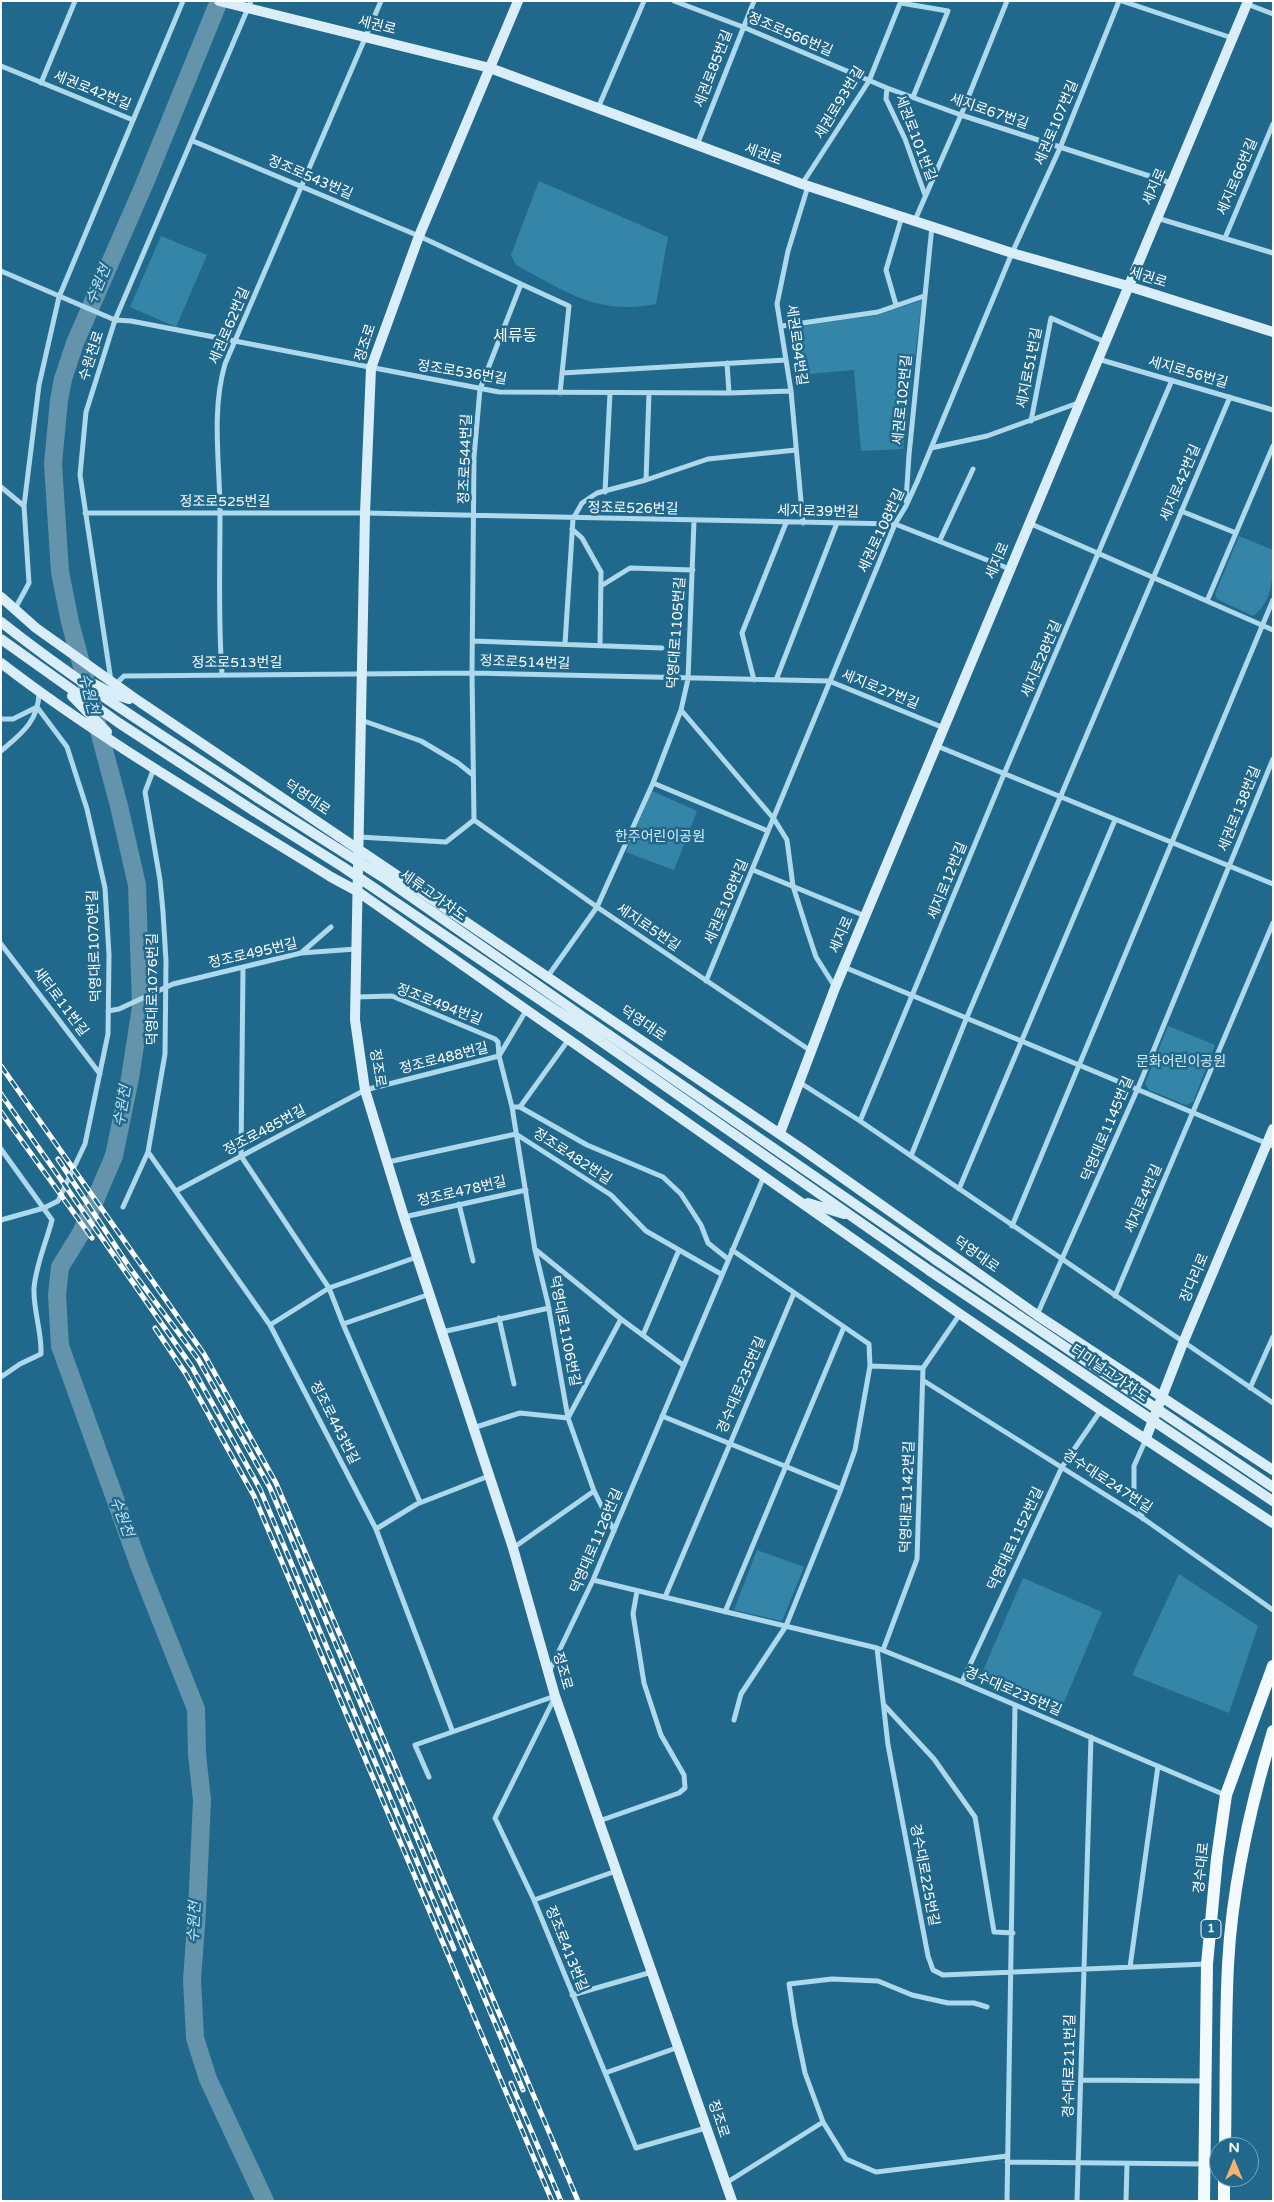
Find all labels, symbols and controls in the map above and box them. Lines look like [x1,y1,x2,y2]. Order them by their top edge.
street label: 정조로566번길 [745,10,835,60]
street label: 세권로 [356,13,398,39]
street label: 세권로85번길 [691,28,737,110]
street label: 세권로93번길 [812,64,868,142]
street label: 세권로42번길 [51,68,133,114]
street label: 세권로107번길 [1032,78,1082,168]
street label: 세지로67번길 [948,91,1030,133]
street label: 세권로101번길 [891,93,939,183]
street label: 세지로66번길 [1214,136,1262,218]
street label: 세권로 [742,140,784,170]
street label: 정조로543번길 [265,153,355,203]
street label: 세지로 [1140,166,1170,208]
water label: 수원천 [83,262,115,308]
street label: 세권로 [1127,264,1169,292]
street label: 세권로62번길 [206,285,254,367]
street label: 세권로94번길 [782,303,810,387]
street label: 정조로 [352,322,380,364]
street label: 세지로51번길 [1014,326,1046,410]
district label: 세류동 [493,327,537,347]
street label: 수원천로 [76,329,108,383]
street label: 세권로102번길 [890,354,916,446]
street label: 세지로56번길 [1146,354,1230,392]
street label: 정조로536번길 [416,358,508,388]
street label: 정조로544번길 [456,413,476,505]
street label: 세지로42번길 [1157,442,1205,524]
street label: 세권로108번길 [855,486,909,576]
street label: 정조로525번길 [180,494,270,510]
street label: 정조로526번길 [587,500,679,518]
street label: 세지로39번길 [777,503,859,521]
street label: 세지로 [983,540,1013,582]
street label: 덕영대로1105번길 [665,576,689,690]
street label: 세지로28번길 [1018,618,1066,700]
street label: 정조로514번길 [479,653,571,673]
street label: 정조로513번길 [192,655,282,671]
street label: 세지로27번길 [839,667,921,713]
water label: 수원천 [74,672,102,716]
street label: 세권로138번길 [1215,764,1265,854]
street label: 덕영대로 [281,777,333,819]
park label: 한주어린이공원 [615,829,705,845]
street label: 세지로12번길 [925,840,971,922]
street label: 세권로108번길 [702,857,752,947]
street label: 세류고가차도 [397,867,469,925]
street label: 덕영대로1070번길 [85,890,105,1002]
street label: 세지로5번길 [613,901,683,955]
street label: 세지로 [827,914,857,956]
street label: 덕영대로1076번길 [145,933,161,1045]
street label: 정조로495번길 [207,936,299,972]
street label: 새터로11번길 [29,964,91,1040]
street label: 정조로494번길 [394,981,484,1029]
street label: 덕영대로 [617,1003,669,1045]
street label: 정조로488번길 [398,1040,490,1078]
street label: 정조로 [366,1048,388,1088]
park label: 문화어린이공원 [1136,1054,1226,1070]
street label: 덕영대로1145번길 [1078,1074,1138,1184]
water label: 수원천 [111,1084,135,1128]
street label: 정조로485번길 [221,1102,309,1160]
street label: 정조로482번길 [529,1125,615,1189]
street label: 세지로4번길 [1122,1162,1166,1236]
street label: 정조로478번길 [416,1174,508,1210]
street label: 덕영대로 [950,1233,1002,1277]
street label: 장다리로 [1177,1251,1213,1305]
street label: 덕영대로1106번길 [545,1274,583,1388]
street label: 경수대로235번길 [714,1334,770,1436]
street label: 터미널고가차도 [1067,1342,1151,1406]
street label: 정조로443번길 [306,1379,362,1467]
street label: 덕영대로1142번길 [898,1441,918,1553]
street label: 경수대로247번길 [1059,1447,1155,1517]
street label: 덕영대로1152번길 [985,1484,1047,1594]
street label: 덕영대로1126번길 [567,1486,627,1596]
water label: 수원천 [105,1494,137,1540]
street label: 정조로 [549,1650,575,1692]
street label: 경수대로235번길 [962,1664,1064,1720]
street label: 경수대로225번길 [906,1823,942,1927]
street label: 경수대로 [1191,1842,1213,1894]
water label: 수원천 [185,1901,205,1943]
street label: 정조로413번길 [541,1904,591,1994]
road number: 1 [1201,1920,1221,1938]
street label: 경수대로211번길 [1061,2014,1079,2118]
street label: 정조로 [704,2098,732,2140]
north arrow [1209,2137,1259,2187]
text: N [1228,2139,1240,2156]

